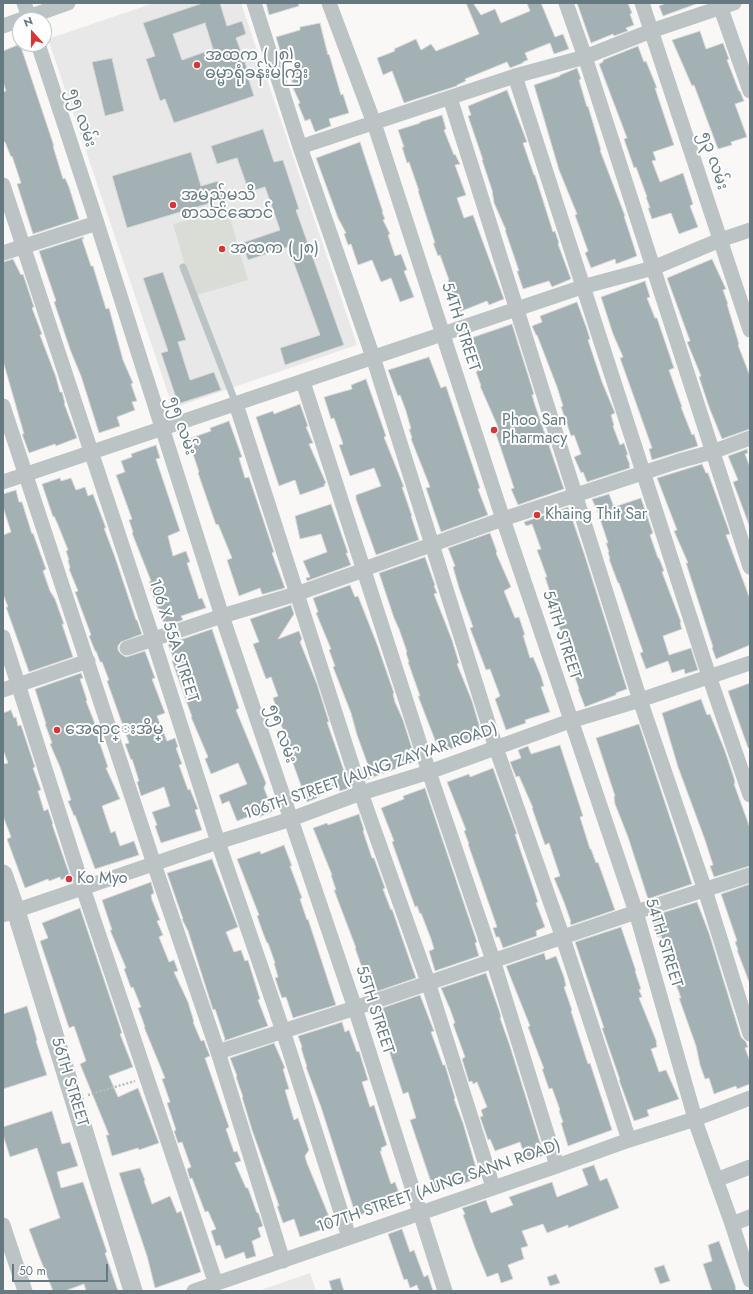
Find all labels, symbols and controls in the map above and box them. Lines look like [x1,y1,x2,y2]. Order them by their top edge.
north arrow [12,12,52,52]
text: N [21,13,35,31]
place label: အထက (၂၈) ဓမ္မာရုံခန်းမကြီး [205,46,308,84]
marker: အထက (၂၈) ဓမ္မာရုံခန်းမကြီး [192,60,202,70]
street label: ၅၅ လမ်း [62,86,100,150]
street label: ၅၃ လမ်း [695,130,731,192]
place label: အမည်မသိ စာသင်ဆောင် [181,186,273,224]
marker: အမည်မသိ စာသင်ဆောင် [168,200,178,210]
place label: အထက (၂၈) [230,239,319,259]
marker: အထက (၂၈) [217,244,227,254]
street label: 54TH STREET [437,280,483,374]
street label: ၅၅ လမ်း [162,394,200,458]
place label: Phoo San Pharmacy [502,411,567,449]
marker: Phoo San Pharmacy [489,425,499,435]
place label: Khaing Thit Sar [545,505,647,525]
marker: Khaing Thit Sar [532,510,542,520]
street label: 106 X 55A STREET [144,577,202,705]
street label: 54TH STREET [538,588,584,682]
street label: ၅၅ လမ်း [262,702,300,766]
place label: အေရာင္းအိမ္ [65,720,164,740]
street label: 106TH STREET (AUNG ZAYYAR ROAD) [242,720,500,824]
marker: အေရာင္းအိမ္ [52,725,62,735]
place label: Ko Myo [77,869,128,889]
marker: Ko Myo [64,874,74,884]
street label: 54TH STREET [640,896,686,990]
street label: 55TH STREET [351,963,397,1057]
street label: 56TH STREET [46,1035,92,1129]
street label: 107TH STREET (AUNG SANN ROAD) [315,1136,563,1238]
scale bar [14,1256,110,1282]
text: 50 m [19,1262,46,1280]

